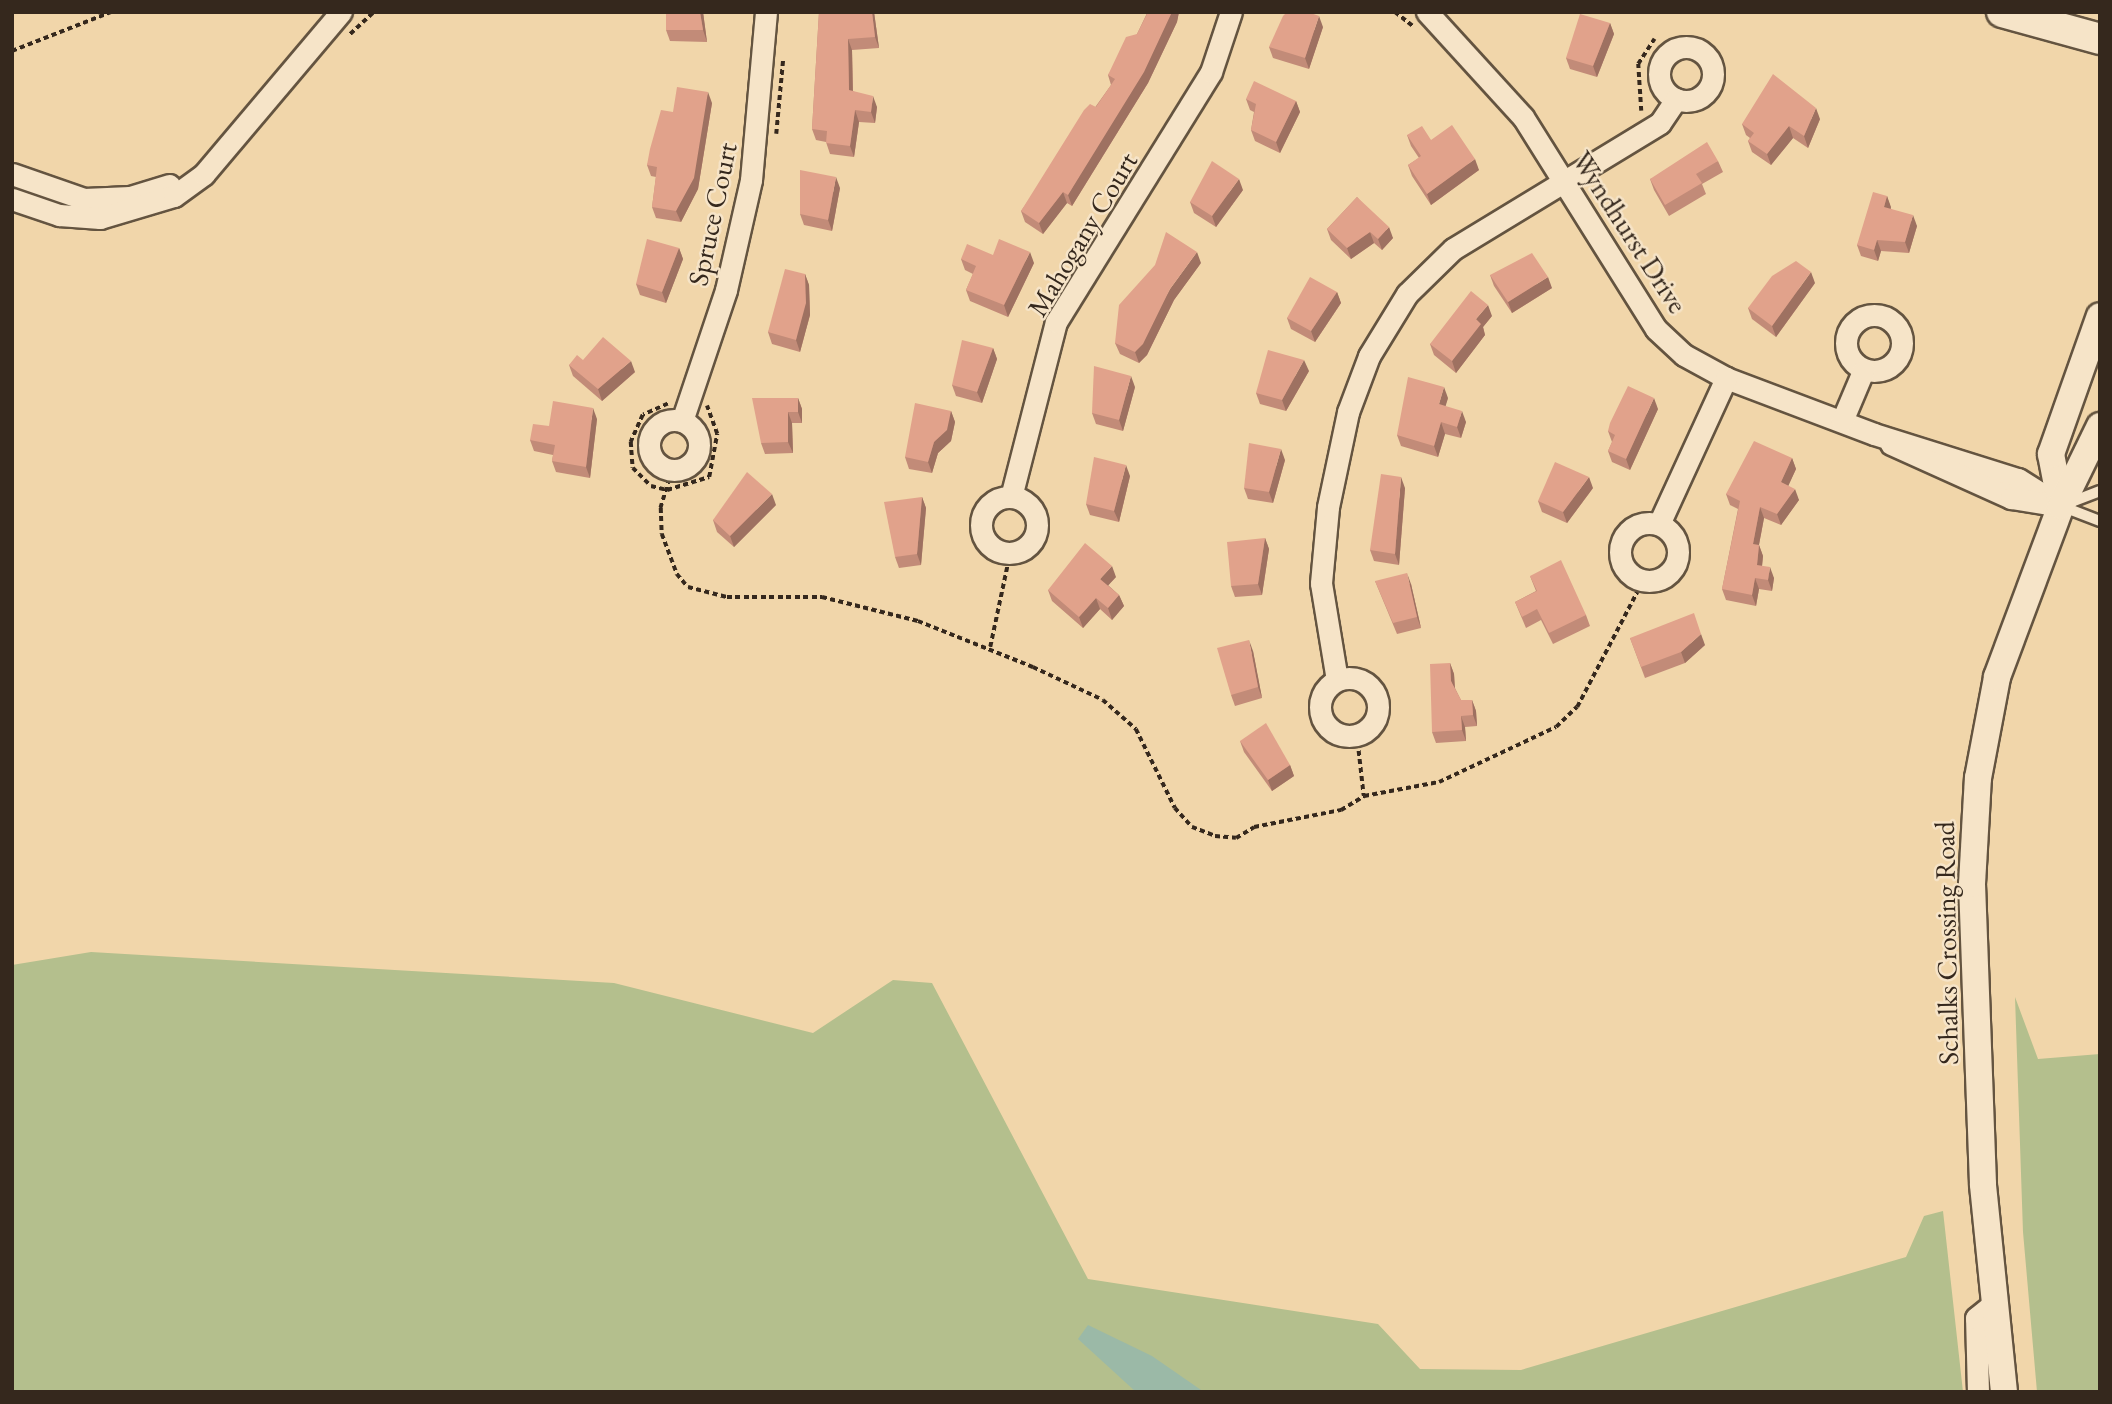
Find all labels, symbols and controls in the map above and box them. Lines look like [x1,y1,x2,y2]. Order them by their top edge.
street label: Spruce Court [680,139,744,289]
street label: Wyndhurst Drive [1565,145,1695,319]
street label: Mahogany Court [1020,146,1144,322]
street label: Schalks Crossing Road [1927,821,1965,1065]

